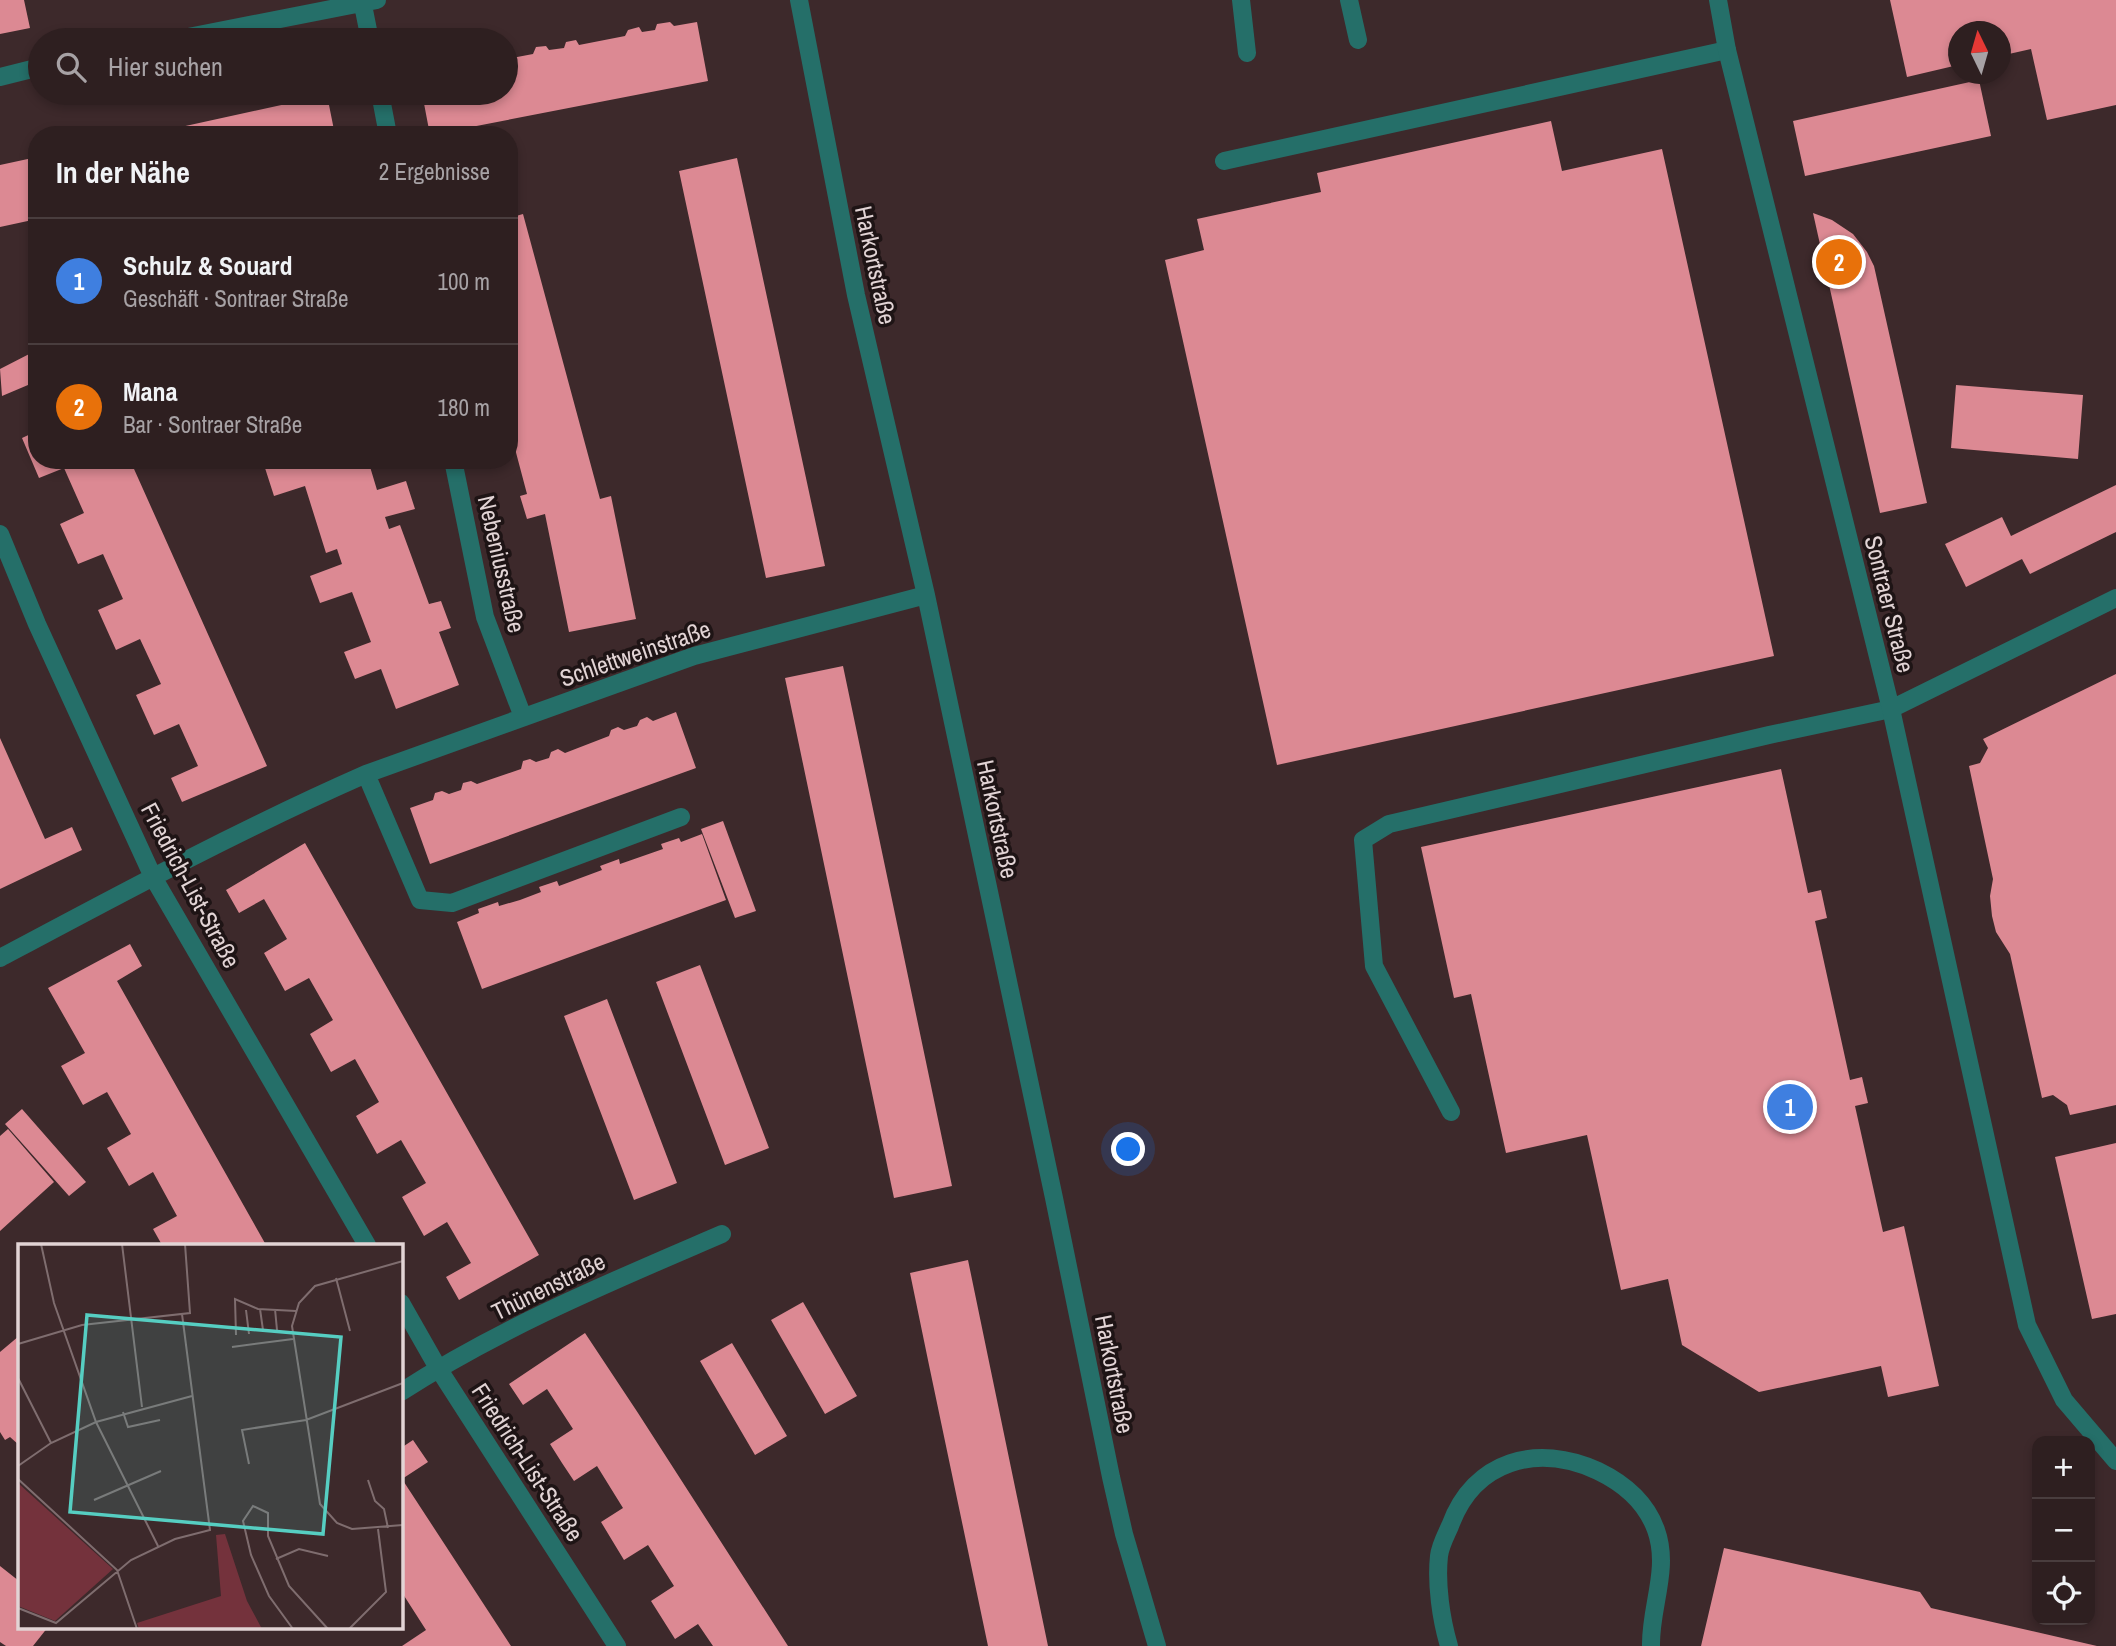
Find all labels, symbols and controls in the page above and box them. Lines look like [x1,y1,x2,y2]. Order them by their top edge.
north arrow [1948,21,2011,84]
search box [28,28,518,105]
icon: search [52,48,90,86]
text: Hier suchen [108,49,223,84]
text: In der Nähe [56,152,190,192]
text: 2 Ergebnisse [379,156,490,187]
street label: Harkortstraße [848,203,904,327]
pin: 2 [1816,236,1862,288]
text: Schulz & Souard [123,248,292,283]
text: 1 [74,266,84,297]
text: 100 m [438,266,490,297]
text: Geschäft · Sontraer Straße [123,283,348,314]
text: Mana [123,374,178,409]
text: 2 [74,392,84,423]
text: 180 m [438,392,490,423]
text: Bar · Sontraer Straße [123,409,302,440]
street label: Nebeniusstraße [471,492,533,636]
street label: Sontraer Straße [1858,532,1922,676]
street label: Schlettweinstraße [555,612,715,694]
street label: Harkortstraße [970,757,1026,881]
street label: Friedrich-List-Straße [134,797,248,973]
pin: 1 [1767,1081,1813,1133]
your location [1111,1132,1145,1166]
inset map [18,1244,402,1628]
street label: Thünenstraße [486,1245,610,1327]
street label: Harkortstraße [1088,1312,1142,1436]
street label: Friedrich-List-Straße [465,1377,591,1547]
map controls [2032,1436,2095,1625]
button: + [2032,1436,2095,1499]
button: − [2032,1499,2095,1562]
button: locate [2032,1562,2095,1625]

